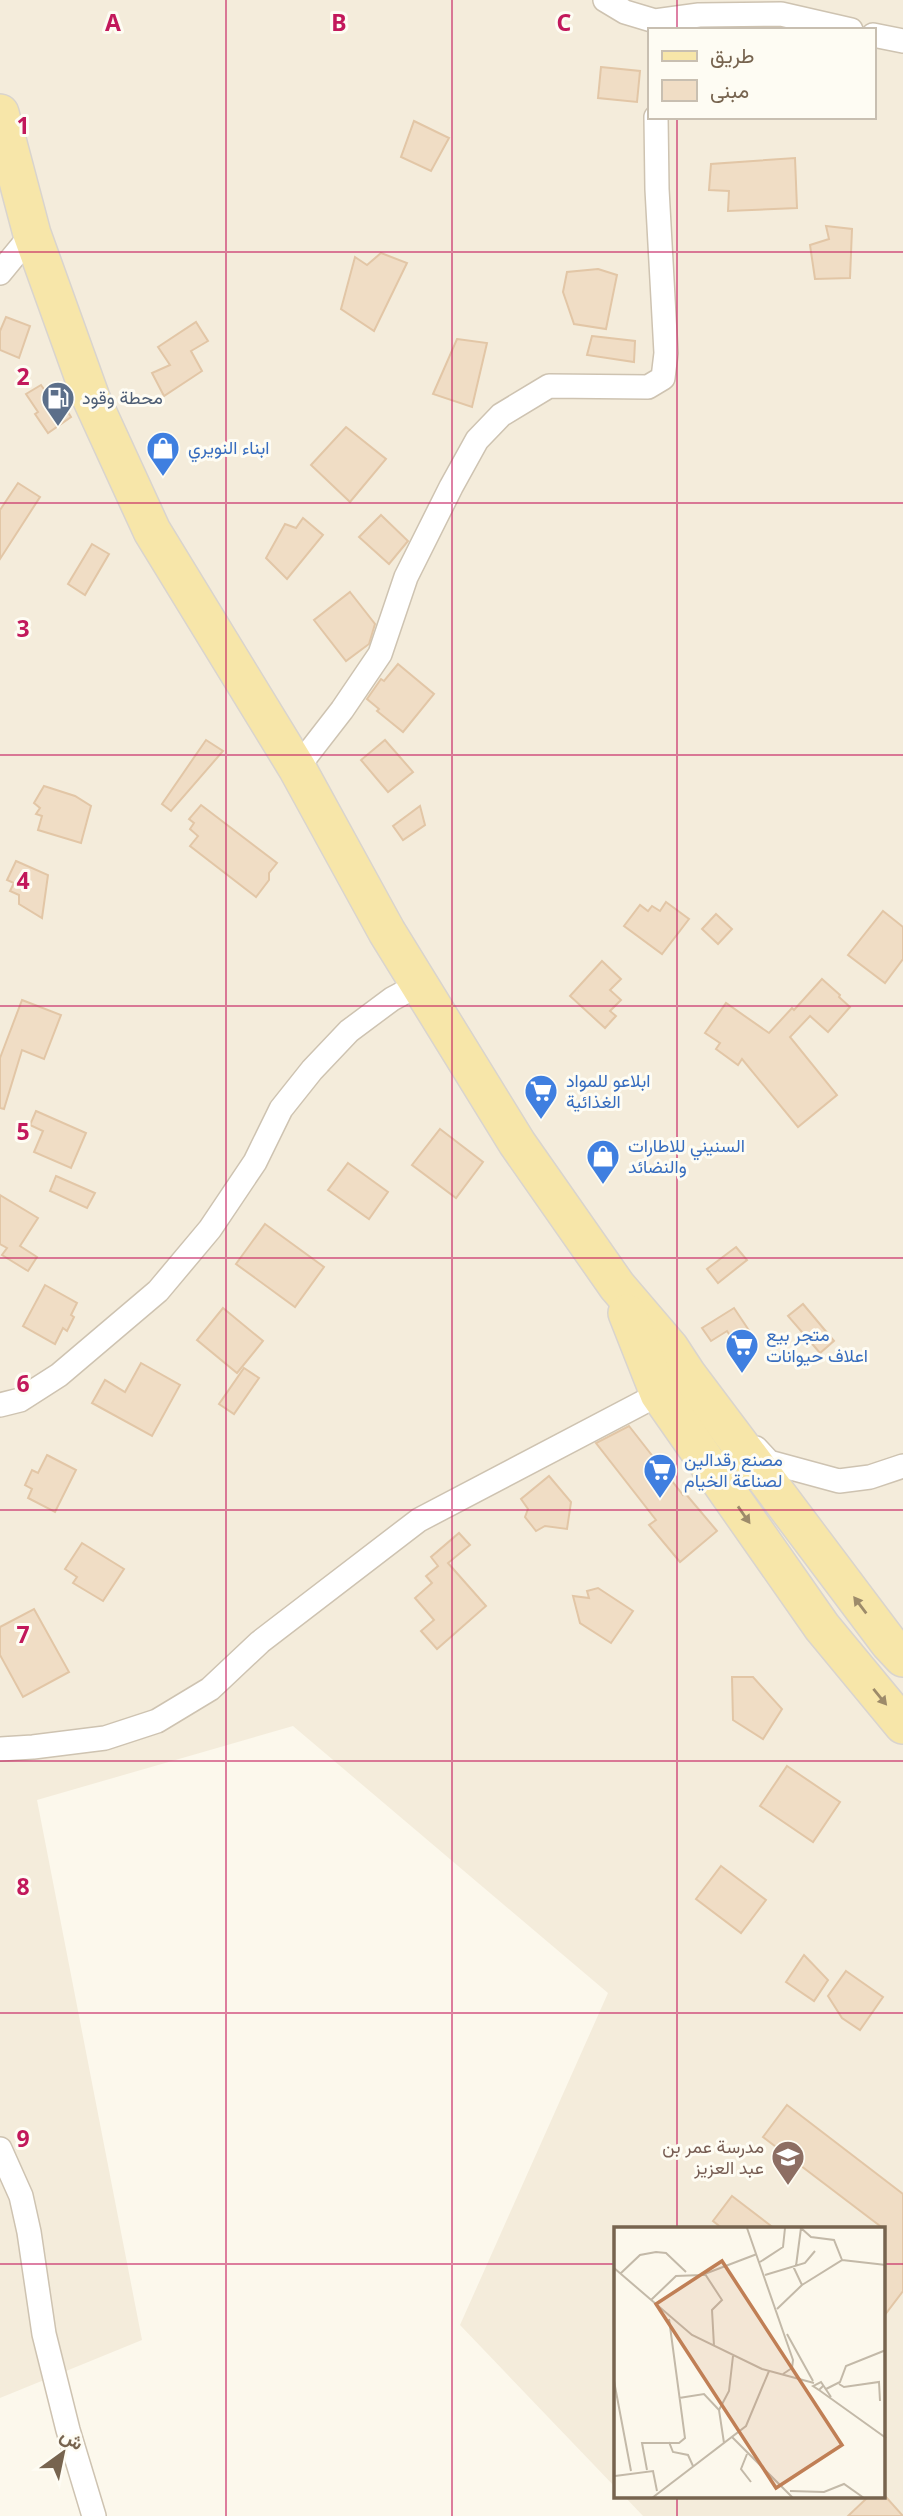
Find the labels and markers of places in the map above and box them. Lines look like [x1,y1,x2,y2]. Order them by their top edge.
fuel station icon: محطة وقود [39,379,77,428]
place label: محطة وقود [82,385,163,409]
shop icon: ابناء النويري [144,429,182,478]
place label: ابناء النويري [188,435,270,463]
place label: ابلاعو للمواد الغذائية [566,1068,650,1113]
supermarket icon: ابلاعو للمواد الغذائية [522,1072,560,1121]
place label: السنيني للاطارات والنضائد [628,1133,745,1178]
shop icon: السنيني للاطارات والنضائد [584,1137,622,1186]
place label: متجر بيع اعلاف حيوانات [766,1322,868,1367]
supermarket icon: متجر بيع اعلاف حيوانات [723,1326,761,1375]
place label: مصنع رقدالين لصناعة الخيام [684,1447,783,1493]
supermarket icon: مصنع رقدالين لصناعة الخيام [641,1451,679,1500]
place label: مدرسة عمر بن عبد العزيز [662,2134,764,2179]
school or university icon: مدرسة عمر بن عبد العزيز [769,2138,807,2187]

